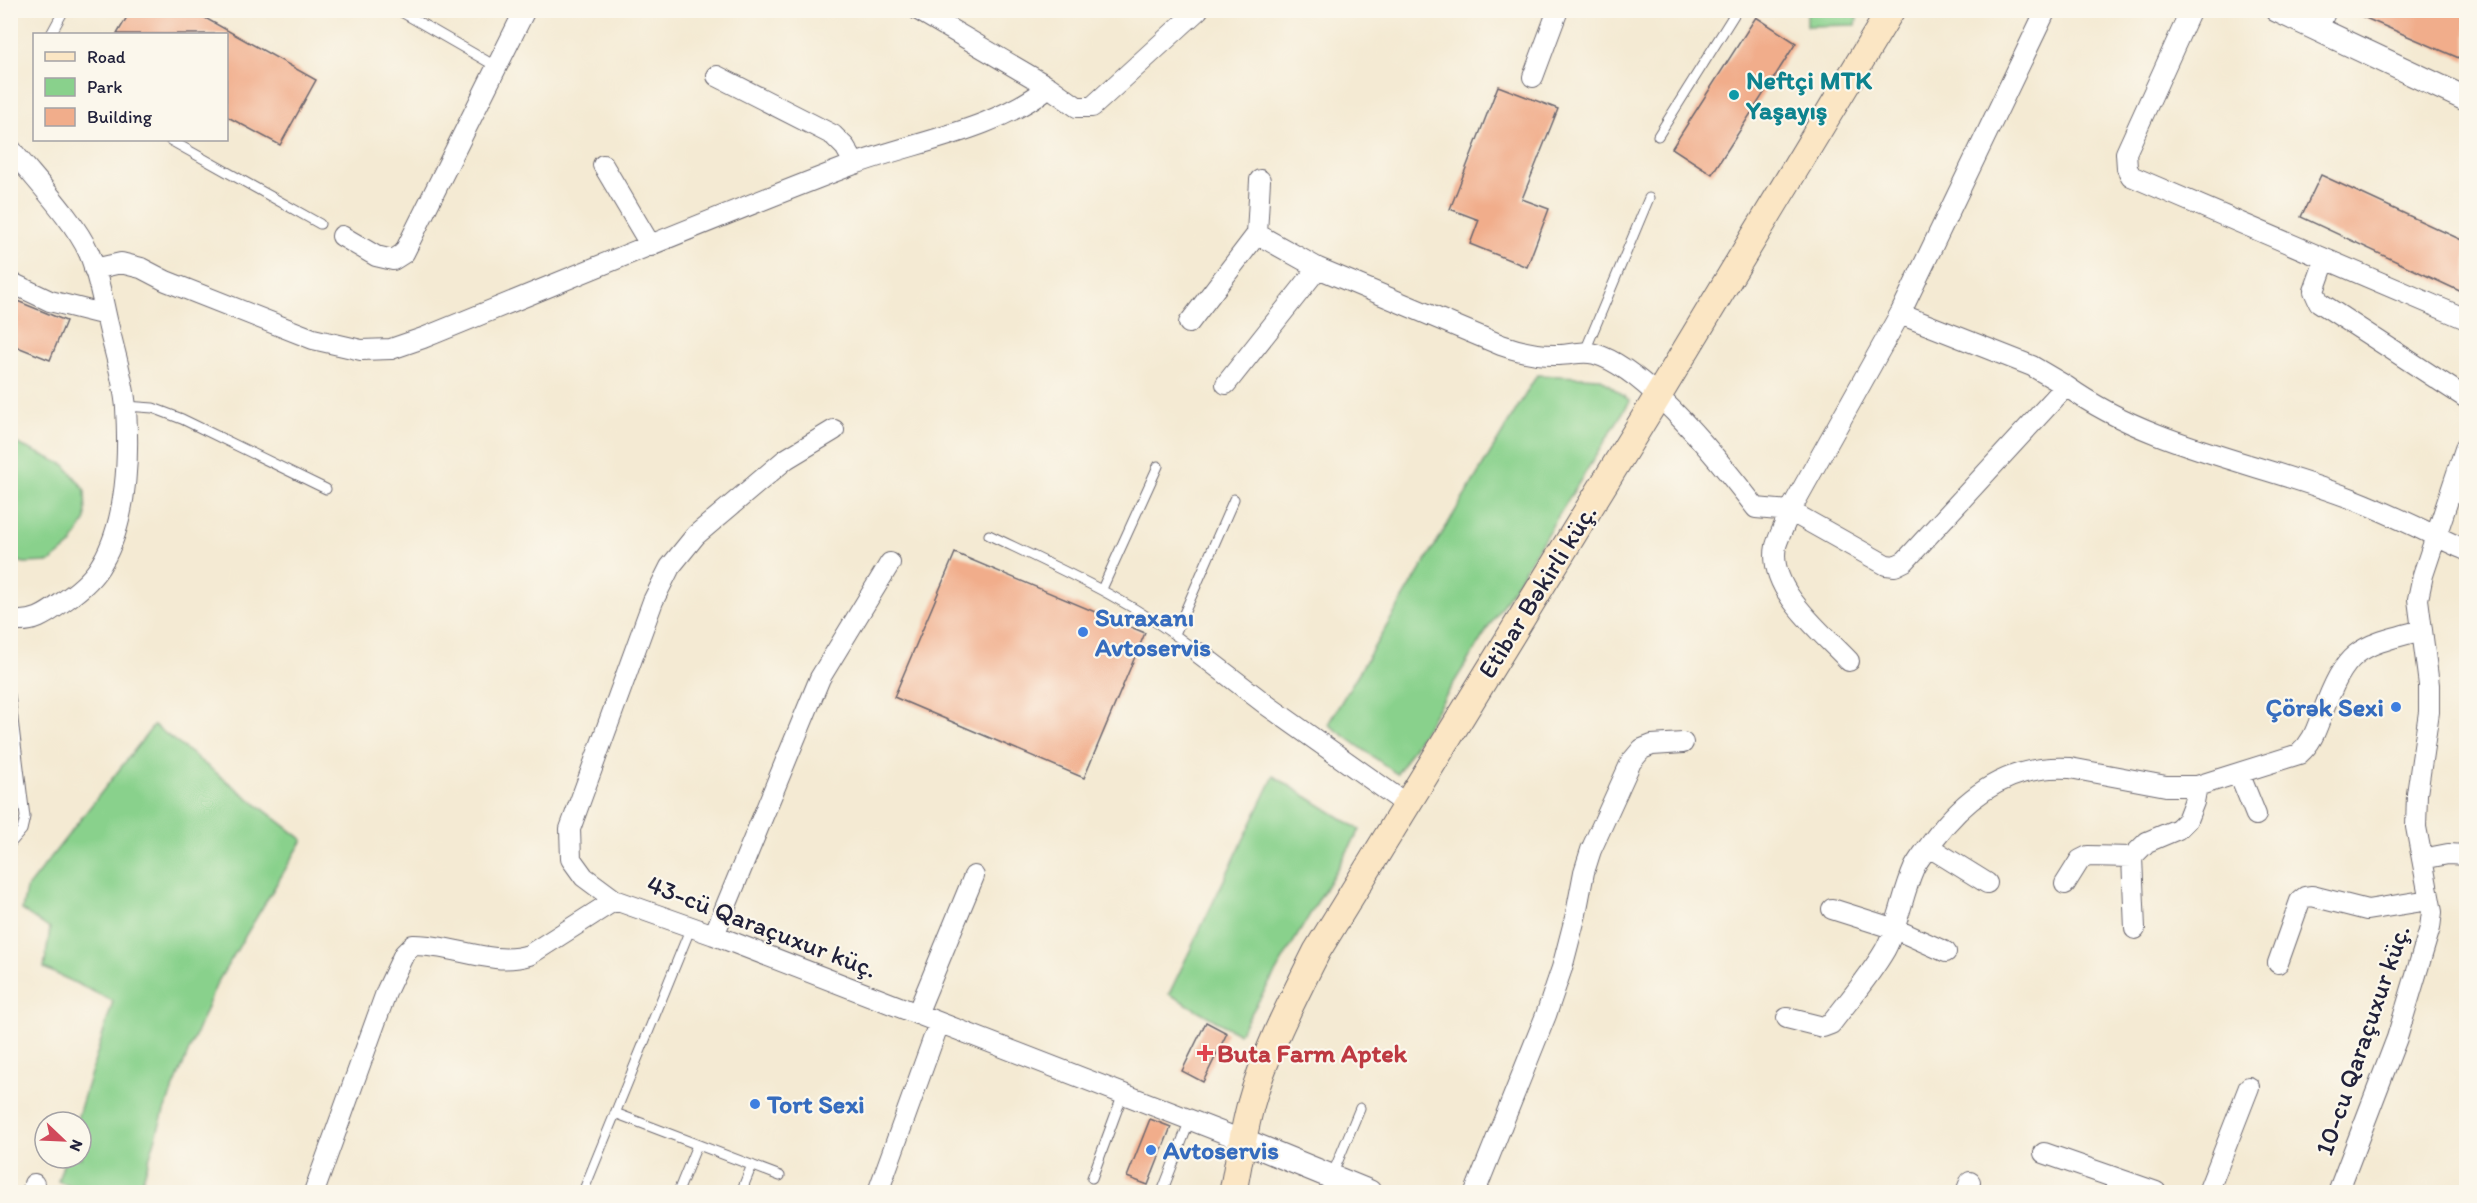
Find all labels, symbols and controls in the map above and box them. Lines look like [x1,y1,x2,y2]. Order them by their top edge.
legend [33,33,228,141]
text: Road [87,46,126,68]
place label: Neftçi MTK Yaşayış [1745,64,1872,126]
text: Park [87,76,122,98]
marker: Neftçi MTK Yaşayış [1727,88,1741,102]
text: Building [87,106,153,128]
street label: Etibar Bəkirli küç. [1471,498,1603,684]
place label: Suraxanı Avtoservis [1094,601,1211,663]
marker: Suraxanı Avtoservis [1076,625,1090,639]
place label: Çörək Sexi [2265,691,2384,723]
marker: Çörək Sexi [2389,700,2403,714]
street label: 43-cü Qaraçuxur küç. [642,867,882,985]
street label: 10-cu Qaraçuxur küç. [2307,920,2417,1160]
place label: Buta Farm Aptek [1217,1037,1408,1069]
marker: Buta Farm Aptek [1198,1046,1212,1060]
place label: Tort Sexi [766,1088,865,1120]
marker: Tort Sexi [748,1097,762,1111]
north arrow [33,1110,93,1170]
place label: Avtoservis [1162,1134,1279,1166]
text: N [65,1137,87,1154]
marker: Avtoservis [1144,1143,1158,1157]

